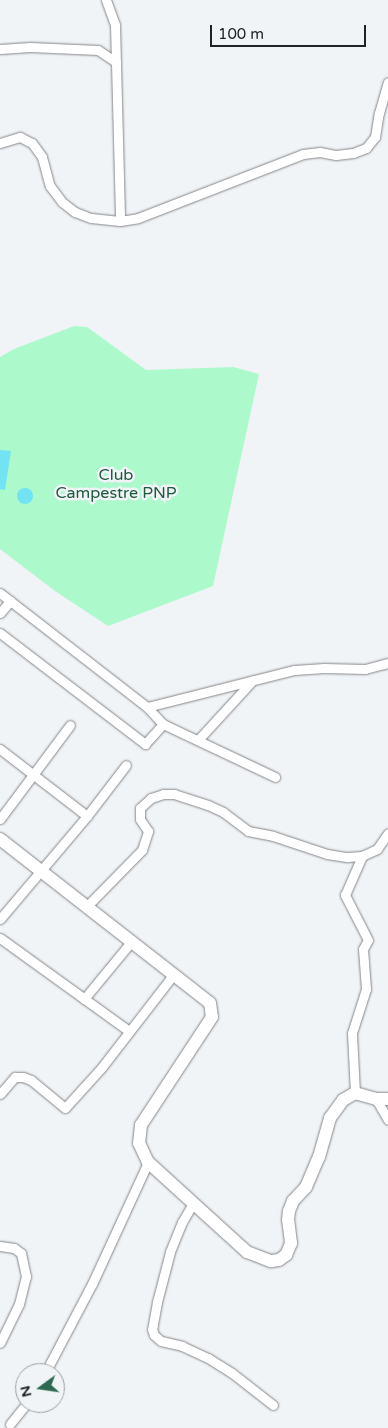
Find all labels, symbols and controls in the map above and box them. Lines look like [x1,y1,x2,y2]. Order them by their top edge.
scale bar [213,15,369,47]
text: 100 m [218,25,264,43]
park label: Club Campestre PNP [55,465,177,503]
north arrow [15,1363,65,1413]
text: N [16,1384,36,1399]

